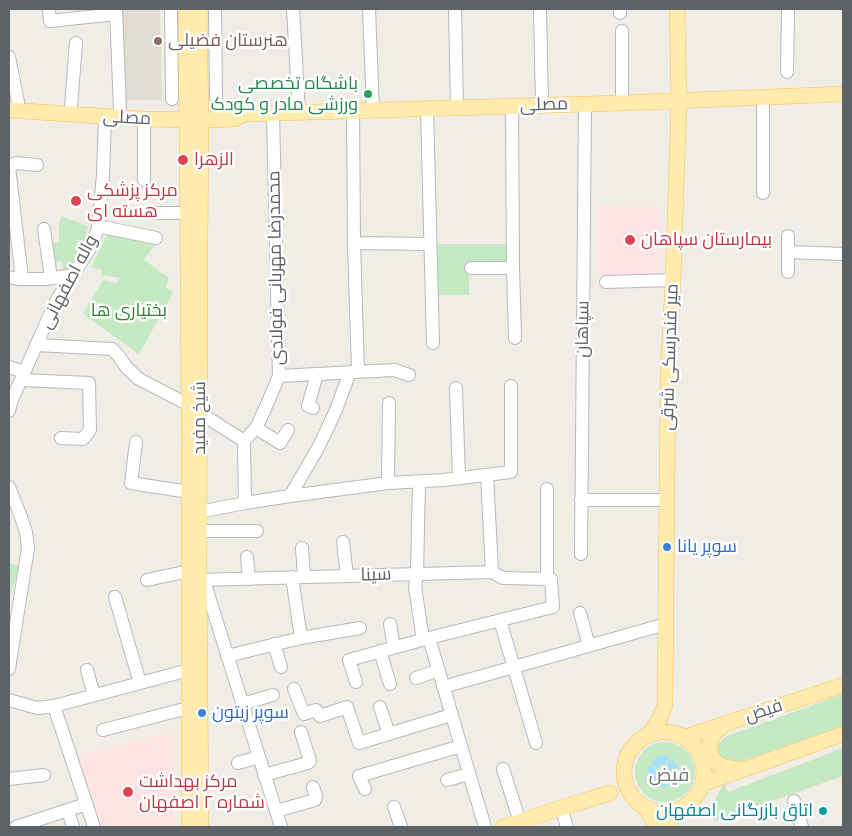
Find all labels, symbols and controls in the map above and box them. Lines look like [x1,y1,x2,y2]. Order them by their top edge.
place label: هنرستان فضیلی [168,30,288,52]
marker: هنرستان فضیلی [152,35,164,47]
place label: باشگاه تخصصی ورزشی مادر و کودک [211,73,358,116]
marker: باشگاه تخصصی ورزشی مادر و کودک [362,88,374,100]
street label: مصلی [519,93,569,117]
street label: مصلی [102,106,152,130]
place label: الزهرا [194,149,234,171]
marker: الزهرا [176,153,190,167]
street label: محمدرضا مهربانی فولادی [264,170,288,366]
place label: مرکز پزشکی هسته ای [87,180,178,222]
marker: مرکز پزشکی هسته ای [69,194,83,208]
place label: بیمارستان سپاهان [641,229,772,251]
street label: واله اصفهانی [35,231,103,333]
marker: بیمارستان سپاهان [623,233,637,247]
street label: میر فندرسکی شرقی [657,283,683,431]
park label: بختیاری ها [91,300,167,322]
street label: سپاهان [572,300,594,358]
street label: شیخ مفید [189,381,211,455]
place label: سوپر یانا [677,536,737,558]
marker: سوپر یانا [661,541,673,553]
street label: سینا [360,564,392,586]
street label: فیض [742,695,786,727]
place label: سوپر زیتون [212,702,289,724]
marker: سوپر زیتون [196,707,208,719]
district label: فیض [649,765,689,787]
place label: مرکز بهداشت شماره ۲ اصفهان [139,771,265,814]
marker: مرکز بهداشت شماره ۲ اصفهان [121,785,135,799]
place label: اتاق بازرگانی اصفهان [656,800,813,822]
marker: اتاق بازرگانی اصفهان [817,805,829,817]

